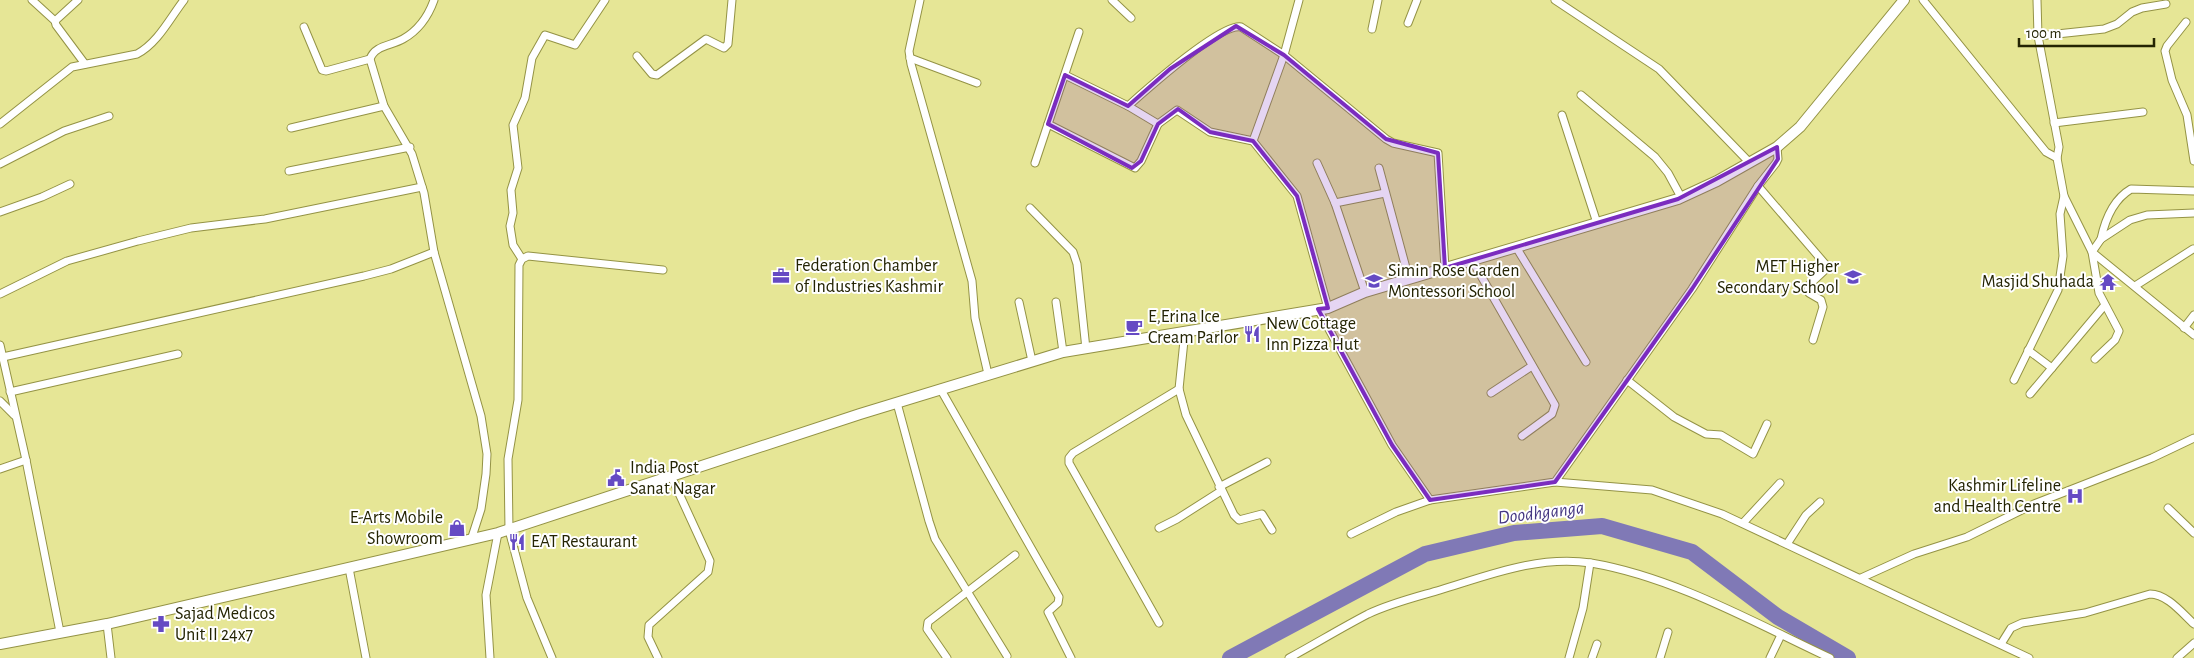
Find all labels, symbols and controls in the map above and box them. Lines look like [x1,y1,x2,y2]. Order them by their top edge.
scale bar [2019,15,2154,47]
text: 100 m [2026,26,2061,41]
place label: Federation Chamber of Industries Kashmir [795,257,943,296]
place label: MET Higher Secondary School [1717,258,1839,297]
place label: Simin Rose Garden Montessori School [1388,262,1519,301]
office icon: Federation Chamber of Industries Kashmir [771,266,791,286]
school or university icon: MET Higher Secondary School [1843,267,1863,287]
school or university icon: Simin Rose Garden Montessori School [1364,271,1384,291]
temple icon: Masjid Shuhada [2098,272,2118,292]
place label: Masjid Shuhada [1981,273,2094,291]
place label: E,Erina Ice Cream Parlor [1148,308,1239,347]
place label: New Cottage Inn Pizza Hut [1266,315,1359,354]
cafe icon: E,Erina Ice Cream Parlor [1124,317,1144,337]
restaurant icon: New Cottage Inn Pizza Hut [1242,324,1262,344]
place label: India Post Sanat Nagar [630,459,716,498]
public building icon: India Post Sanat Nagar [606,468,626,488]
place label: Kashmir Lifeline and Health Centre [1934,477,2061,516]
hospital icon: Kashmir Lifeline and Health Centre [2065,486,2085,506]
water label: Doodhganga [1497,498,1585,528]
place label: E-Arts Mobile Showroom [350,509,443,548]
shop icon: E-Arts Mobile Showroom [447,518,467,538]
restaurant icon: EAT Restaurant [507,532,527,552]
place label: EAT Restaurant [531,533,637,551]
place label: Sajad Medicos Unit II 24x7 [175,605,275,644]
pharmacy icon: Sajad Medicos Unit II 24x7 [151,614,171,634]

